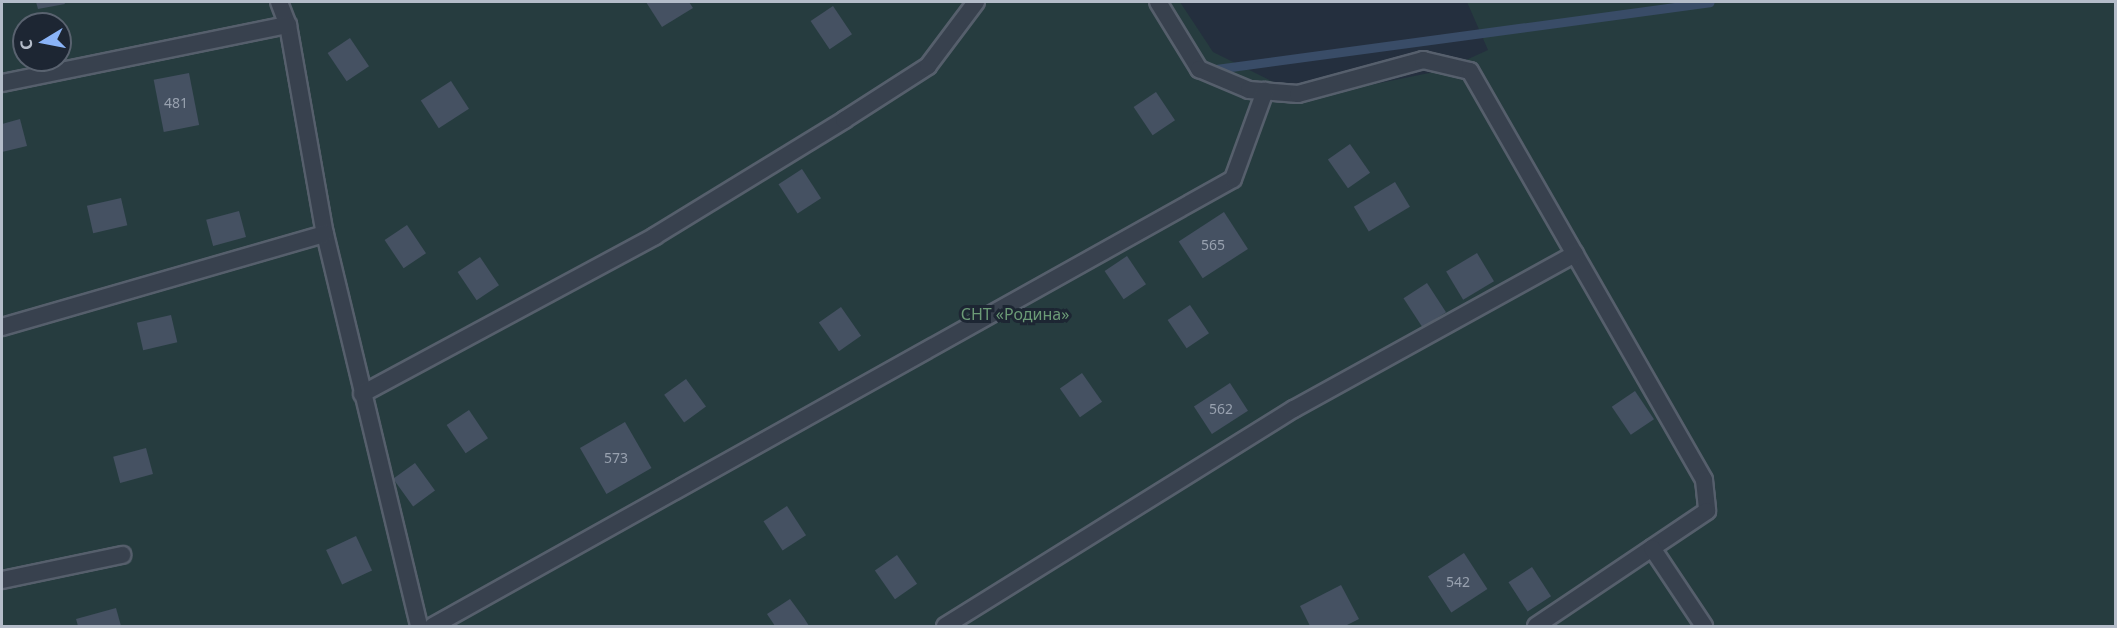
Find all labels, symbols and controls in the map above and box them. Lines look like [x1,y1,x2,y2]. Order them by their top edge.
north arrow [12,12,72,72]
text: С [15,38,38,52]
house number: 481 [164,95,188,111]
house number: 565 [1201,237,1225,253]
park label: СНТ «Родина» [961,304,1069,324]
house number: 562 [1209,401,1233,417]
house number: 573 [604,450,628,466]
house number: 542 [1446,574,1470,590]

